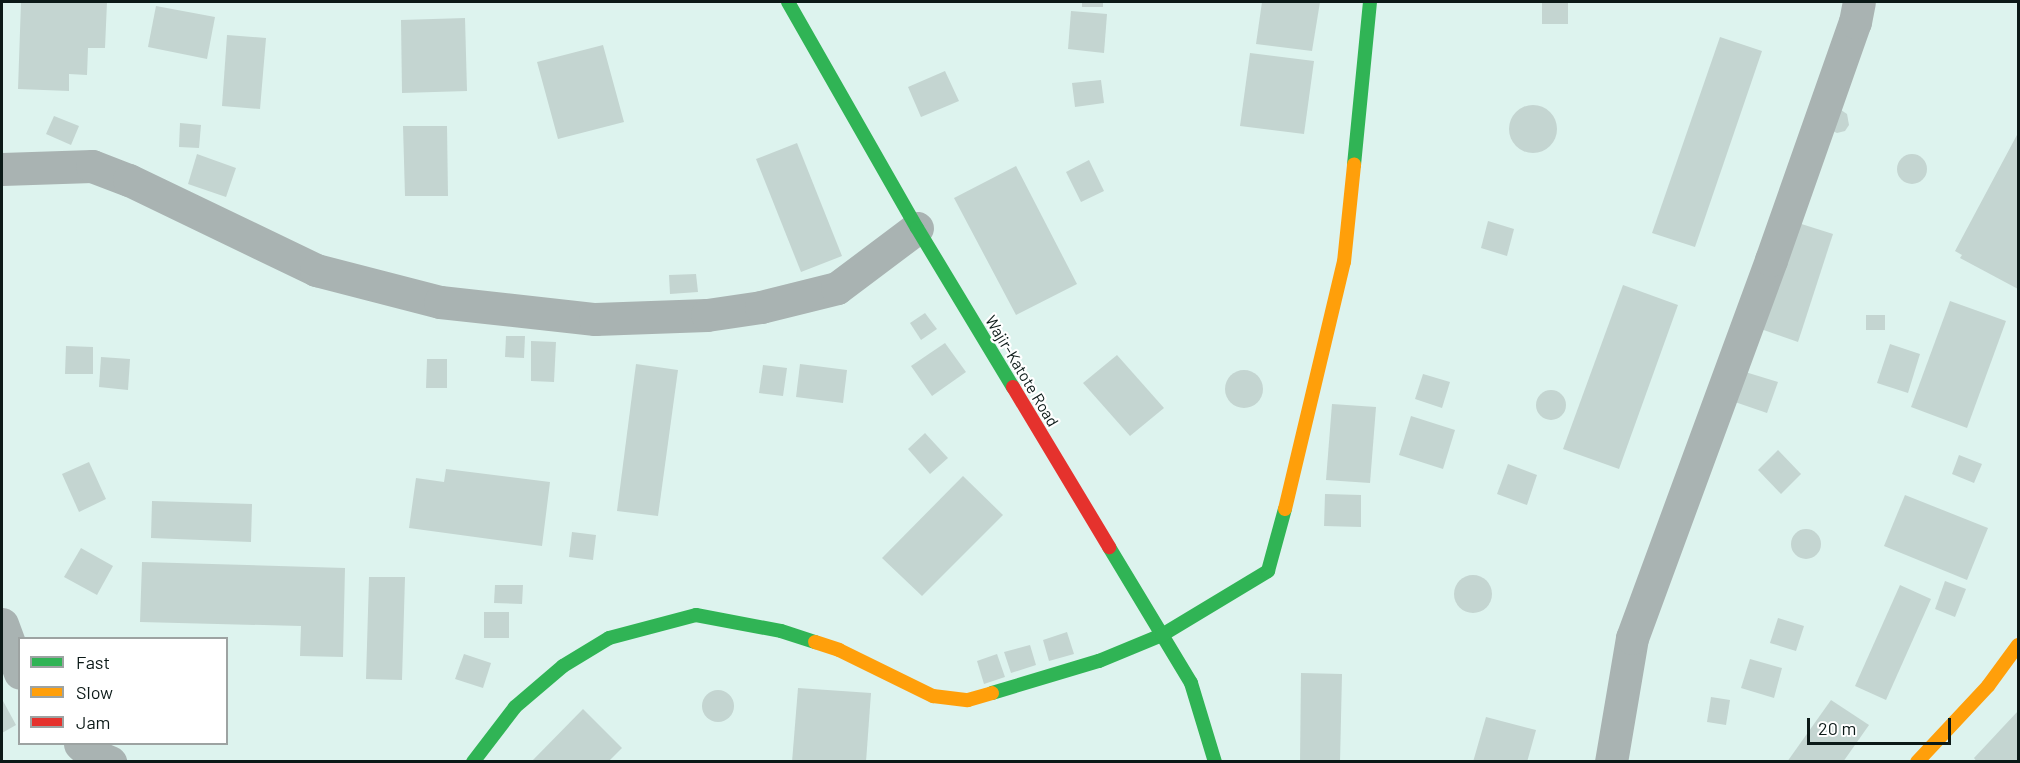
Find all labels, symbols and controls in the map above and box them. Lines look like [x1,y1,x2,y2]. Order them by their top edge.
street label: Wajir-Katote Road [981,312,1063,430]
legend [18,637,228,745]
text: Fast [76,651,110,673]
text: Slow [76,681,113,703]
scale bar [1810,706,1954,744]
text: Jam [76,711,110,733]
text: 20 m [1818,717,1856,739]

